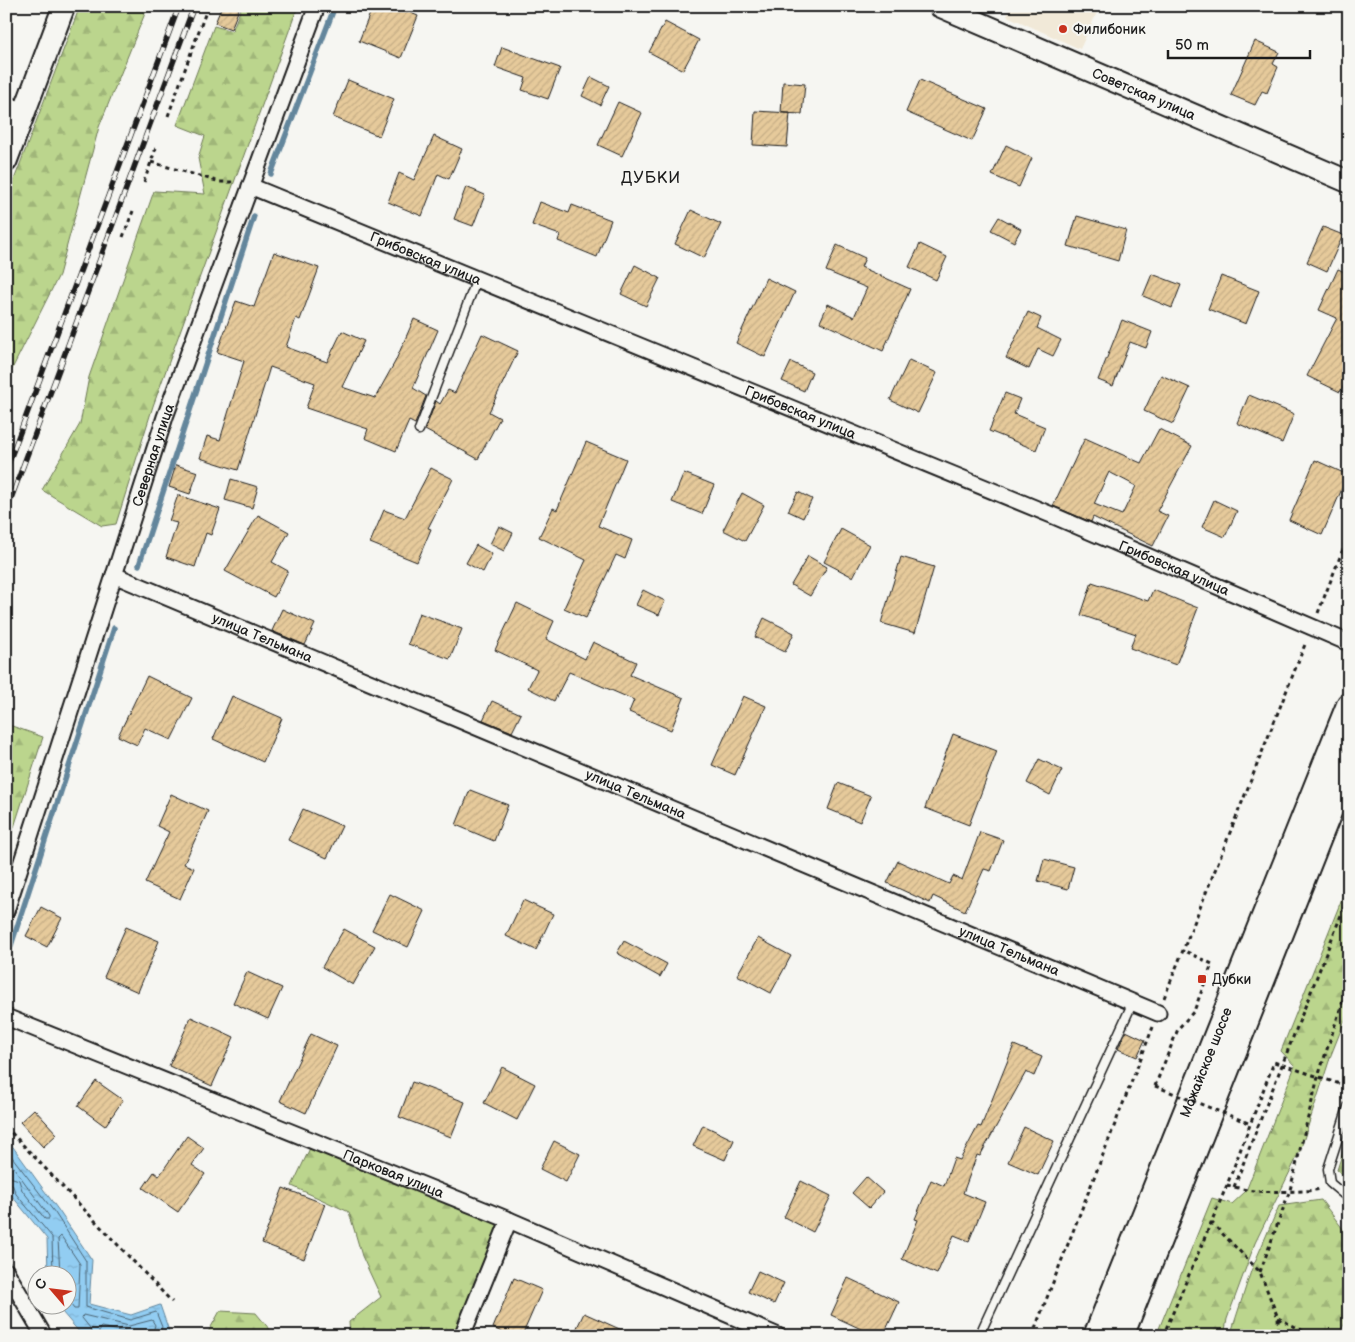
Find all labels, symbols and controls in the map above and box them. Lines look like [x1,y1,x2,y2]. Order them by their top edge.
place label: Филибоник [1073,21,1146,38]
marker: Филибоник [1057,23,1069,35]
scale bar [1168,28,1310,60]
text: 50 m [1175,36,1209,55]
street label: Советская улица [1089,64,1199,124]
district label: ДУБКИ [621,169,681,188]
street label: Грибовская улица [368,228,484,289]
street label: Грибовская улица [742,382,859,443]
street label: Северная улица [129,401,178,509]
street label: Грибовская улица [1116,537,1232,600]
street label: улица Тельмана [210,609,316,667]
street label: улица Тельмана [583,766,689,823]
street label: улица Тельмана [957,923,1063,980]
place label: Дубки [1212,971,1251,988]
marker: Дубки [1196,973,1208,985]
street label: Можайское шоссе [1177,1005,1236,1120]
street label: Парковая улица [341,1146,447,1202]
north arrow [28,1264,78,1314]
text: С [31,1276,51,1292]

